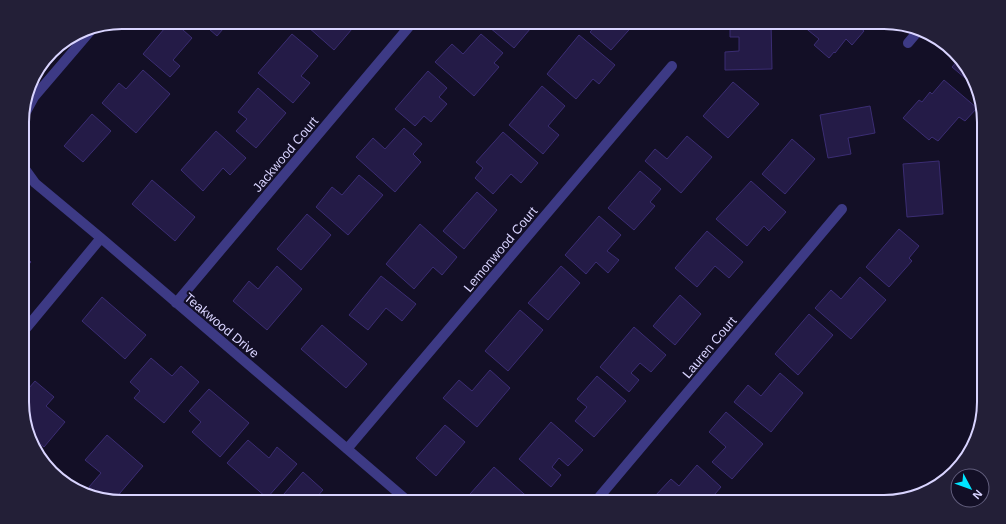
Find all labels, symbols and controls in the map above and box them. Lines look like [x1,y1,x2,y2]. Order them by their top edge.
street label: Jackwood Court [250,114,321,195]
street label: Lemonwood Court [460,204,541,295]
street label: Teakwood Drive [181,290,262,361]
street label: Lauren Court [679,313,740,381]
north arrow [950,468,990,508]
text: N [970,488,985,502]

